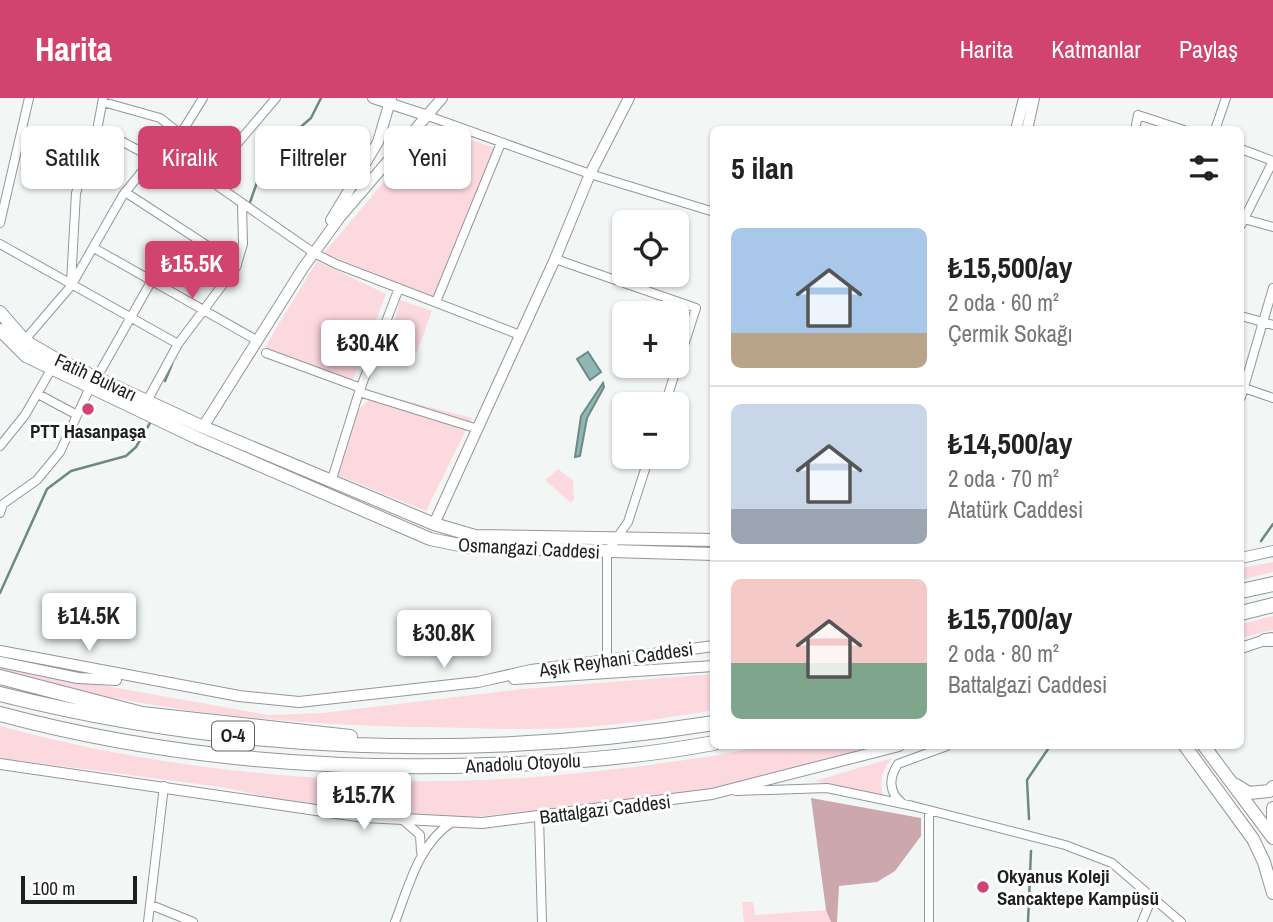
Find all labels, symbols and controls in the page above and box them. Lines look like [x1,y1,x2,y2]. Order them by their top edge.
text: Harita [35,27,112,71]
text: Harita [960,33,1013,65]
text: Katmanlar [1051,33,1141,65]
text: Paylaş [1179,33,1238,65]
chip: Satılık [21,126,124,189]
chip: Kiralık [138,126,241,189]
chip: Filtreler [255,126,370,189]
chip: Yeni [384,126,471,189]
text: 5 ilan [731,148,794,188]
icon: filters [1185,149,1223,187]
map controls [612,210,689,469]
button: locate [612,210,689,287]
pin: ₺15.5K [135,242,249,301]
text: ₺15,500/ay [948,247,1072,287]
text: ₺15.5K [161,248,223,279]
icon: home [787,256,871,340]
text: 2 oda · 60 m² [948,287,1059,318]
button: + [612,301,689,378]
text: Çermik Sokağı [948,318,1073,349]
pin: ₺30.4K [311,320,425,380]
text: ₺30.4K [337,327,399,358]
street label: Fatih Bulvarı [51,347,141,407]
button: − [612,392,689,469]
marker: PTT Hasanpaşa [80,401,96,417]
place label: PTT Hasanpaşa [30,418,146,444]
text: ₺14,500/ay [948,423,1072,463]
icon: home [787,432,871,516]
text: 2 oda · 70 m² [948,463,1059,494]
text: Atatürk Caddesi [948,494,1083,525]
street label: Osmangazi Caddesi [457,531,601,565]
pin: ₺14.5K [32,594,146,653]
text: ₺15,700/ay [948,598,1072,638]
text: ₺14.5K [58,600,120,631]
icon: home [787,607,871,691]
pin: ₺30.8K [387,610,501,670]
text: ₺30.8K [413,617,475,648]
street label: Aşık Reyhani Caddesi [536,635,695,683]
text: 2 oda · 80 m² [948,638,1059,669]
text: Battalgazi Caddesi [948,669,1107,700]
road number: O-4 [212,722,254,750]
street label: Anadolu Otoyolu [464,747,581,779]
pin: ₺15.7K [307,772,421,832]
text: ₺15.7K [333,779,395,810]
street label: Battalgazi Caddesi [538,788,672,830]
place label: Okyanus Koleji Sancaktepe Kampüsü [997,863,1159,911]
scale bar [21,873,136,905]
text: 100 m [32,875,75,901]
marker: Okyanus Koleji Sancaktepe Kampüsü [975,879,991,895]

